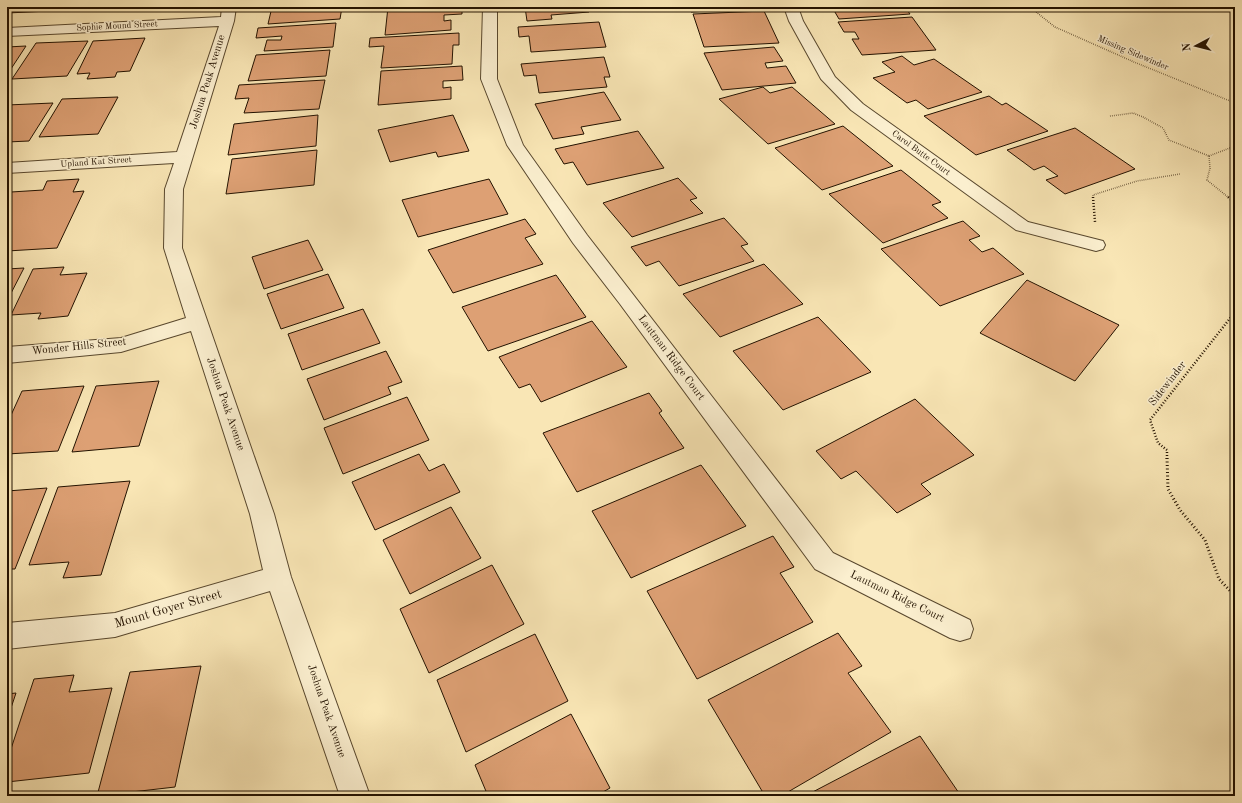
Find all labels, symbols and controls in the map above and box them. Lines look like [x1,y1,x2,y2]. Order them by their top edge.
street label: Sophie Mound Street [76,19,158,33]
north arrow [1176,26,1216,66]
street label: Joshua Peak Avenue [188,34,228,130]
street label: Missing Sidewinder [1096,34,1170,72]
text: N [1182,42,1194,52]
street label: Carol Butte Court [890,129,952,177]
street label: Upland Kat Street [60,155,132,169]
street label: Lautman Ridge Court [635,313,707,403]
street label: Wonder Hills Street [31,337,127,357]
street label: Joshua Peak Avenue [204,356,246,452]
street label: Sidewinder [1147,359,1189,408]
street label: Lautman Ridge Court [848,569,946,625]
street label: Mount Goyer Street [113,587,224,631]
street label: Joshua Peak Avenue [305,663,347,759]

